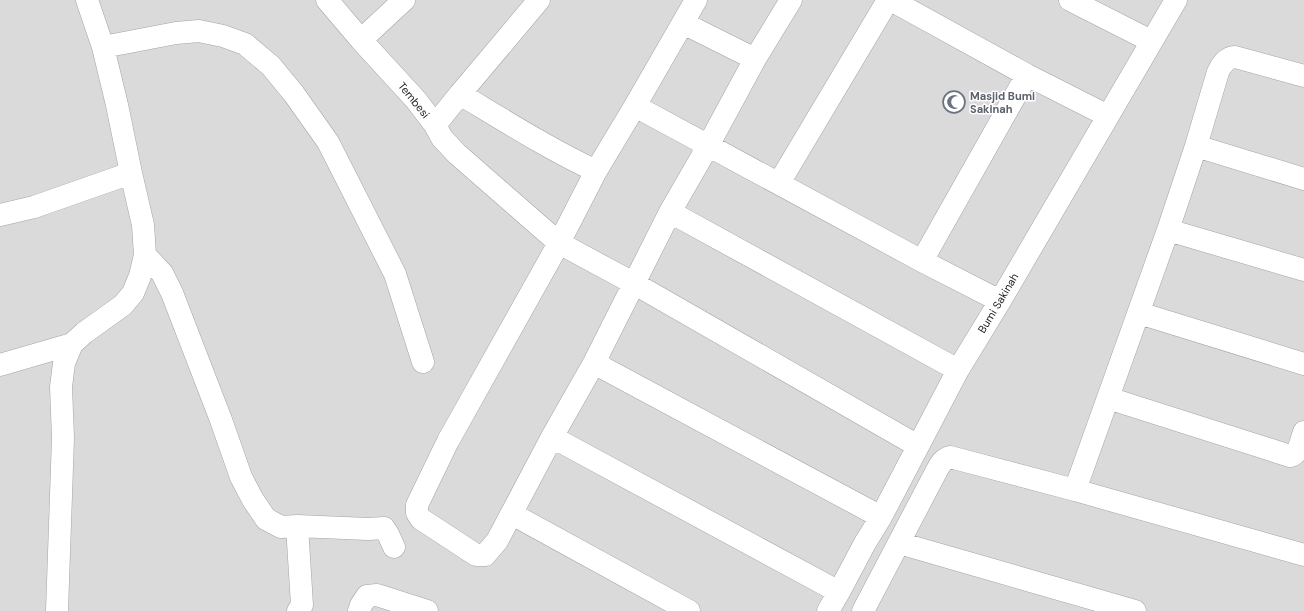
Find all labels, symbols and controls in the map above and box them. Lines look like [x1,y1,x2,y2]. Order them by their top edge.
street label: Tembesi [395,79,433,121]
mosque icon: Masjid Bumi Sakinah [941,89,967,115]
place label: Masjid Bumi Sakinah [970,89,1035,116]
street label: Bumi Sakinah [975,270,1021,336]

